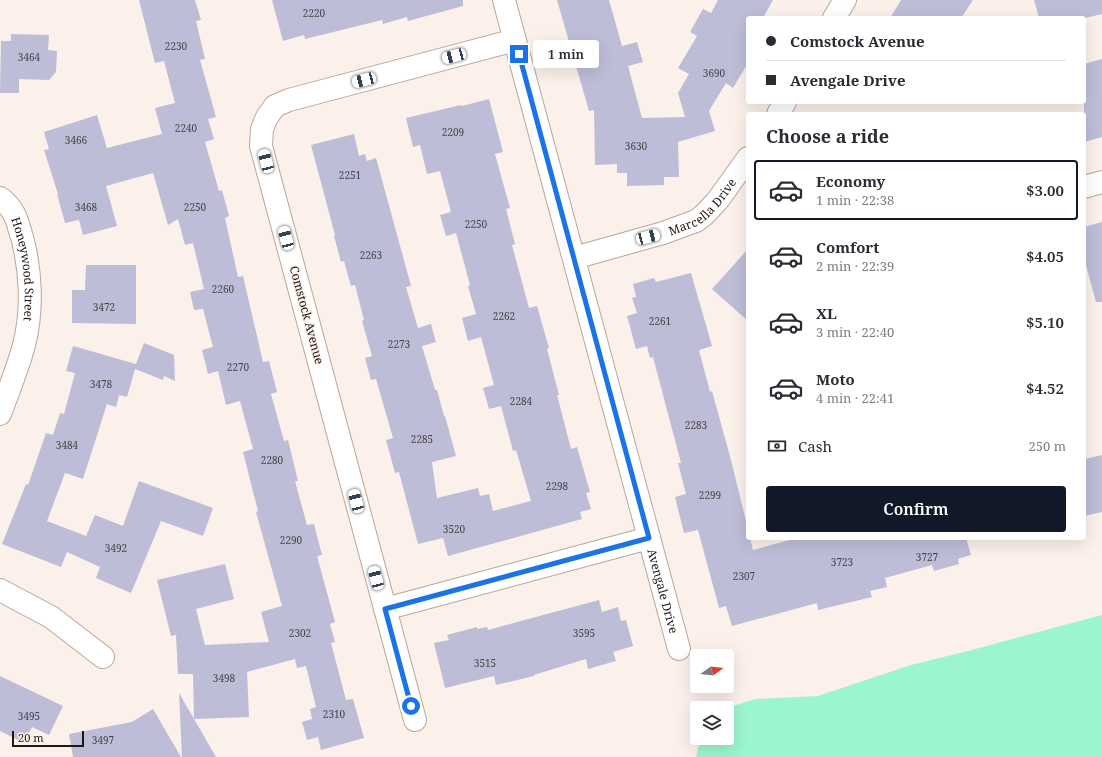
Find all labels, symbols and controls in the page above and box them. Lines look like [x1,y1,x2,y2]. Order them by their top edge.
house number: 2220 [303,6,326,20]
text: Comstock Avenue [790,31,925,51]
house number: 2230 [165,39,188,53]
callout: 1 min [533,40,599,68]
route end [510,45,528,63]
text: 1 min [548,45,584,63]
car [441,47,467,65]
house number: 3464 [18,50,41,64]
house number: 3690 [703,66,726,80]
text: Avengale Drive [790,70,906,90]
car [351,71,377,89]
house number: 2240 [175,121,198,135]
text: Choose a ride [766,124,889,148]
house number: 2209 [442,125,464,139]
house number: 3466 [65,133,88,147]
house number: 3630 [625,139,648,153]
car [257,148,275,174]
house number: 2251 [339,168,361,182]
text: Economy [816,171,885,191]
icon: car [768,172,804,208]
street label: Marcella Drive [666,174,740,239]
text: $3.00 [1026,180,1064,200]
text: 1 min · 22:38 [816,191,894,209]
house number: 3468 [75,200,98,214]
house number: 2250 [184,200,207,214]
street label: Honeywood Street [8,215,38,322]
house number: 2250 [465,217,488,231]
car [277,225,295,251]
car [635,228,661,246]
text: Comfort [816,237,879,257]
icon: car [768,238,804,274]
text: $4.05 [1026,246,1064,266]
house number: 2263 [360,248,383,262]
text: 2 min · 22:39 [816,257,894,275]
street label: Comstock Avenue [286,264,328,366]
house number: 2260 [212,282,235,296]
house number: 3472 [93,300,115,314]
text: XL [816,303,837,323]
icon: car [768,304,804,340]
house number: 2262 [493,309,515,323]
text: $5.10 [1026,312,1064,332]
house number: 2261 [649,314,671,328]
text: 3 min · 22:40 [816,323,894,341]
house number: 2273 [388,337,411,351]
house number: 2270 [227,360,250,374]
text: Moto [816,369,855,389]
icon: car [768,370,804,406]
house number: 3478 [90,377,113,391]
text: $4.52 [1026,378,1064,398]
text: 4 min · 22:41 [816,389,894,407]
house number: 2284 [510,394,533,408]
house number: 2283 [685,418,708,432]
house number: 2285 [411,432,433,446]
icon: cash [766,435,788,457]
text: Cash [798,436,832,456]
text: 250 m [1029,437,1066,455]
house number: 3484 [56,438,79,452]
house number: 2280 [261,453,284,467]
house number: 2298 [546,479,569,493]
button: Confirm [766,486,1066,532]
car [347,488,365,514]
house number: 2299 [699,488,721,502]
house number: 3520 [443,522,466,536]
house number: 2290 [280,533,303,547]
house number: 3492 [105,541,127,555]
street label: Avengale Drive [644,547,683,635]
house number: 3727 [916,550,939,564]
house number: 3723 [831,555,854,569]
car [367,565,385,591]
house number: 2307 [733,569,756,583]
house number: 2302 [289,626,311,640]
house number: 3595 [573,626,595,640]
north arrow [690,649,734,693]
map controls [690,649,734,745]
house number: 3515 [474,656,496,670]
house number: 3498 [213,671,236,685]
route start [402,697,420,715]
button: layers [690,701,734,745]
house number: 2310 [323,707,346,721]
house number: 3495 [18,709,40,723]
scale bar [12,729,84,748]
text: 20 m [18,730,44,745]
house number: 3497 [92,733,115,747]

